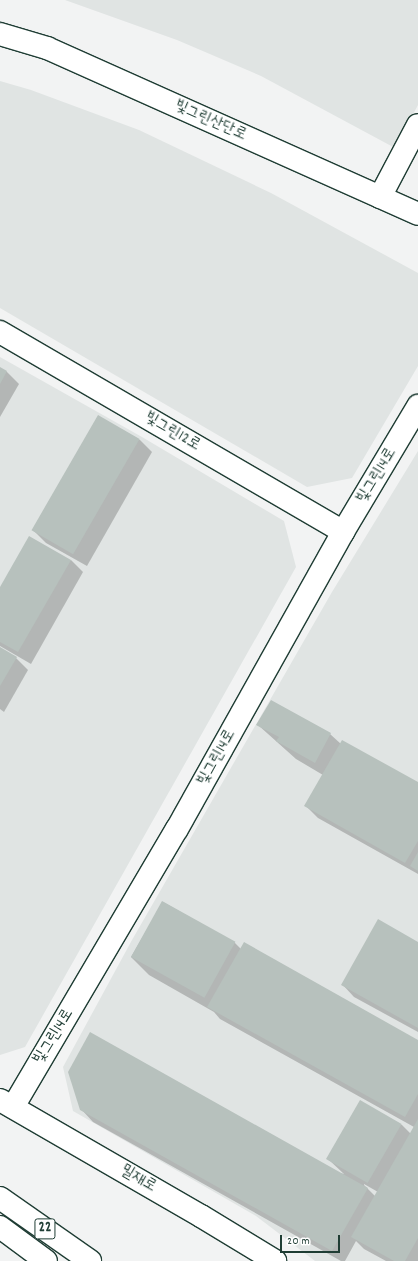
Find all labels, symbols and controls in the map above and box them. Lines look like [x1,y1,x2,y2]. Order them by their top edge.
street label: 빛그린산단로 [171,97,249,145]
street label: 빛그린12로 [140,408,204,456]
street label: 빛그린14로 [353,445,401,507]
street label: 빛그린14로 [194,726,240,790]
street label: 빛그린14로 [30,1006,78,1068]
street label: 밀재로 [116,1161,160,1197]
road number: 22 [34,1216,56,1242]
scale bar [282,1227,342,1253]
text: 20 m [287,1233,310,1250]

